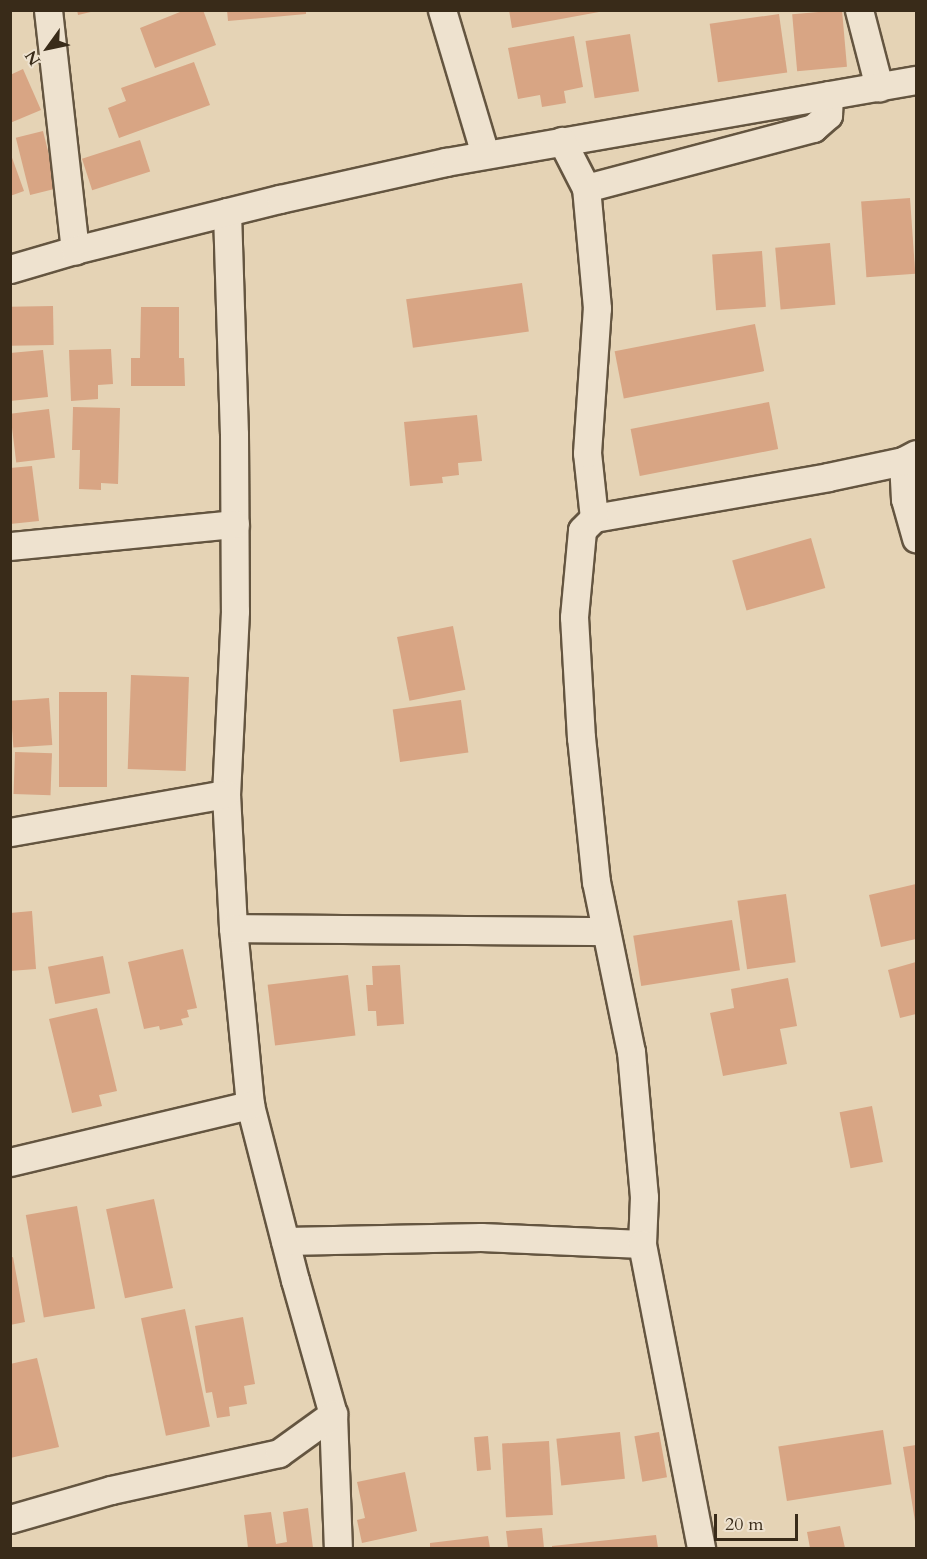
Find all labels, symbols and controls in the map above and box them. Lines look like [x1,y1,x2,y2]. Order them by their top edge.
north arrow [18,18,78,78]
text: N [20,46,46,70]
scale bar [717,1502,801,1540]
text: 20 m [725,1512,764,1537]

